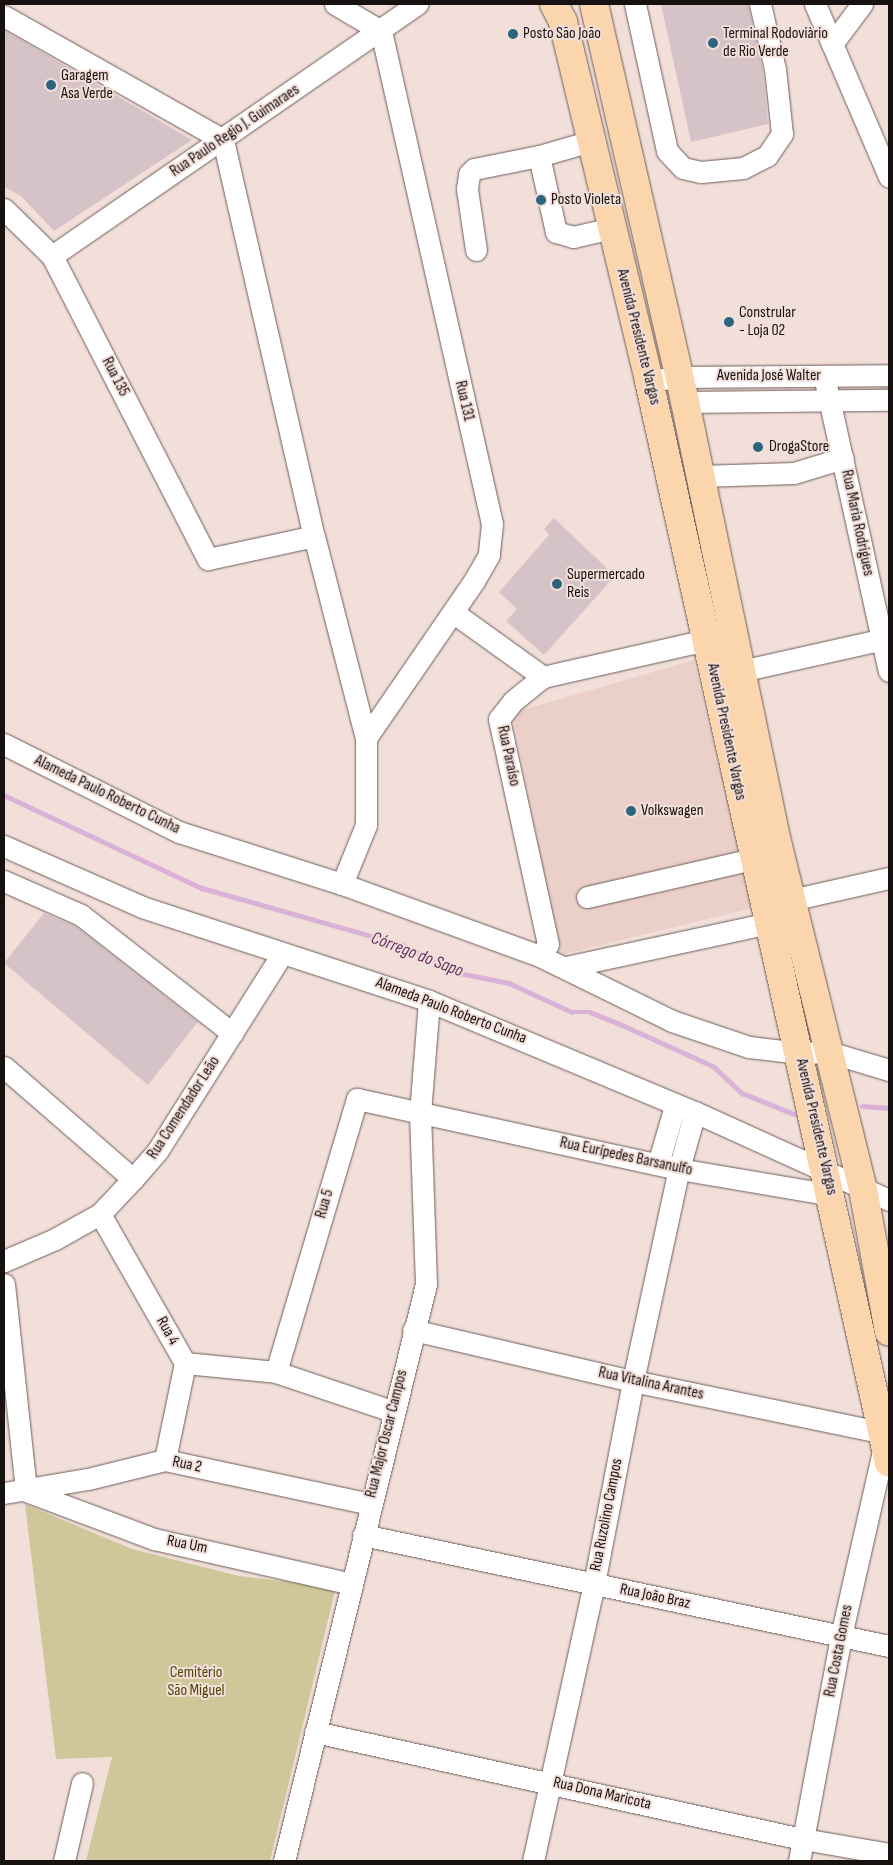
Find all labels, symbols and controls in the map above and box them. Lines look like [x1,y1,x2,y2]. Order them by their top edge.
place label: Posto São João [523,24,601,44]
place label: Terminal Rodoviàrio de Rio Verde [723,24,828,62]
marker: Posto São João [507,28,519,40]
marker: Terminal Rodoviàrio de Rio Verde [707,37,719,49]
place label: Garagem Asa Verde [61,66,113,104]
marker: Garagem Asa Verde [45,79,57,91]
street label: Rua Paulo Regio J. Guimaraes [167,81,303,181]
place label: Posto Violeta [551,190,621,210]
marker: Posto Violeta [535,194,547,206]
street label: Avenida Presidente Vargas [612,267,664,407]
place label: Constrular - Loja 02 [739,303,796,341]
marker: Constrular - Loja 02 [723,316,735,328]
street label: Rua 135 [97,354,133,400]
street label: Avenida José Walter [717,366,821,386]
street label: Rua 131 [450,379,478,423]
place label: DrogaStore [769,437,829,457]
marker: DrogaStore [751,440,765,454]
street label: Rua Maria Rodrigues [836,468,878,578]
place label: Supermercado Reis [567,565,645,603]
marker: Supermercado Reis [551,578,563,590]
street label: Avenida Presidente Vargas [702,662,750,802]
street label: Rua Paraíso [492,724,524,788]
street label: Alameda Paulo Roberto Cunha [31,751,183,839]
place label: Volkswagen [641,801,703,821]
marker: Volkswagen [625,805,637,817]
water label: Córrego do Sapo [368,928,466,982]
street label: Alameda Paulo Roberto Cunha [373,973,529,1049]
street label: Rua Comendador Leão [144,1053,224,1163]
street label: Avenida Presidente Vargas [791,1057,841,1197]
street label: Rua Eurípedes Barsanulfo [558,1134,694,1180]
street label: Rua 5 [312,1187,338,1221]
street label: Rua 4 [151,1313,183,1349]
street label: Rua Vitalina Arantes [597,1363,705,1405]
street label: Rua Major Oscar Campos [362,1368,412,1500]
street label: Rua 2 [171,1453,203,1477]
street label: Rua Ruzolino Campos [587,1457,627,1573]
street label: Rua Um [165,1532,209,1558]
street label: Rua João Braz [618,1580,692,1614]
street label: Rua Costa Gomes [821,1603,857,1699]
park label: Cemitério São Miguel [167,1663,225,1701]
street label: Rua Dona Maricota [551,1773,653,1815]

